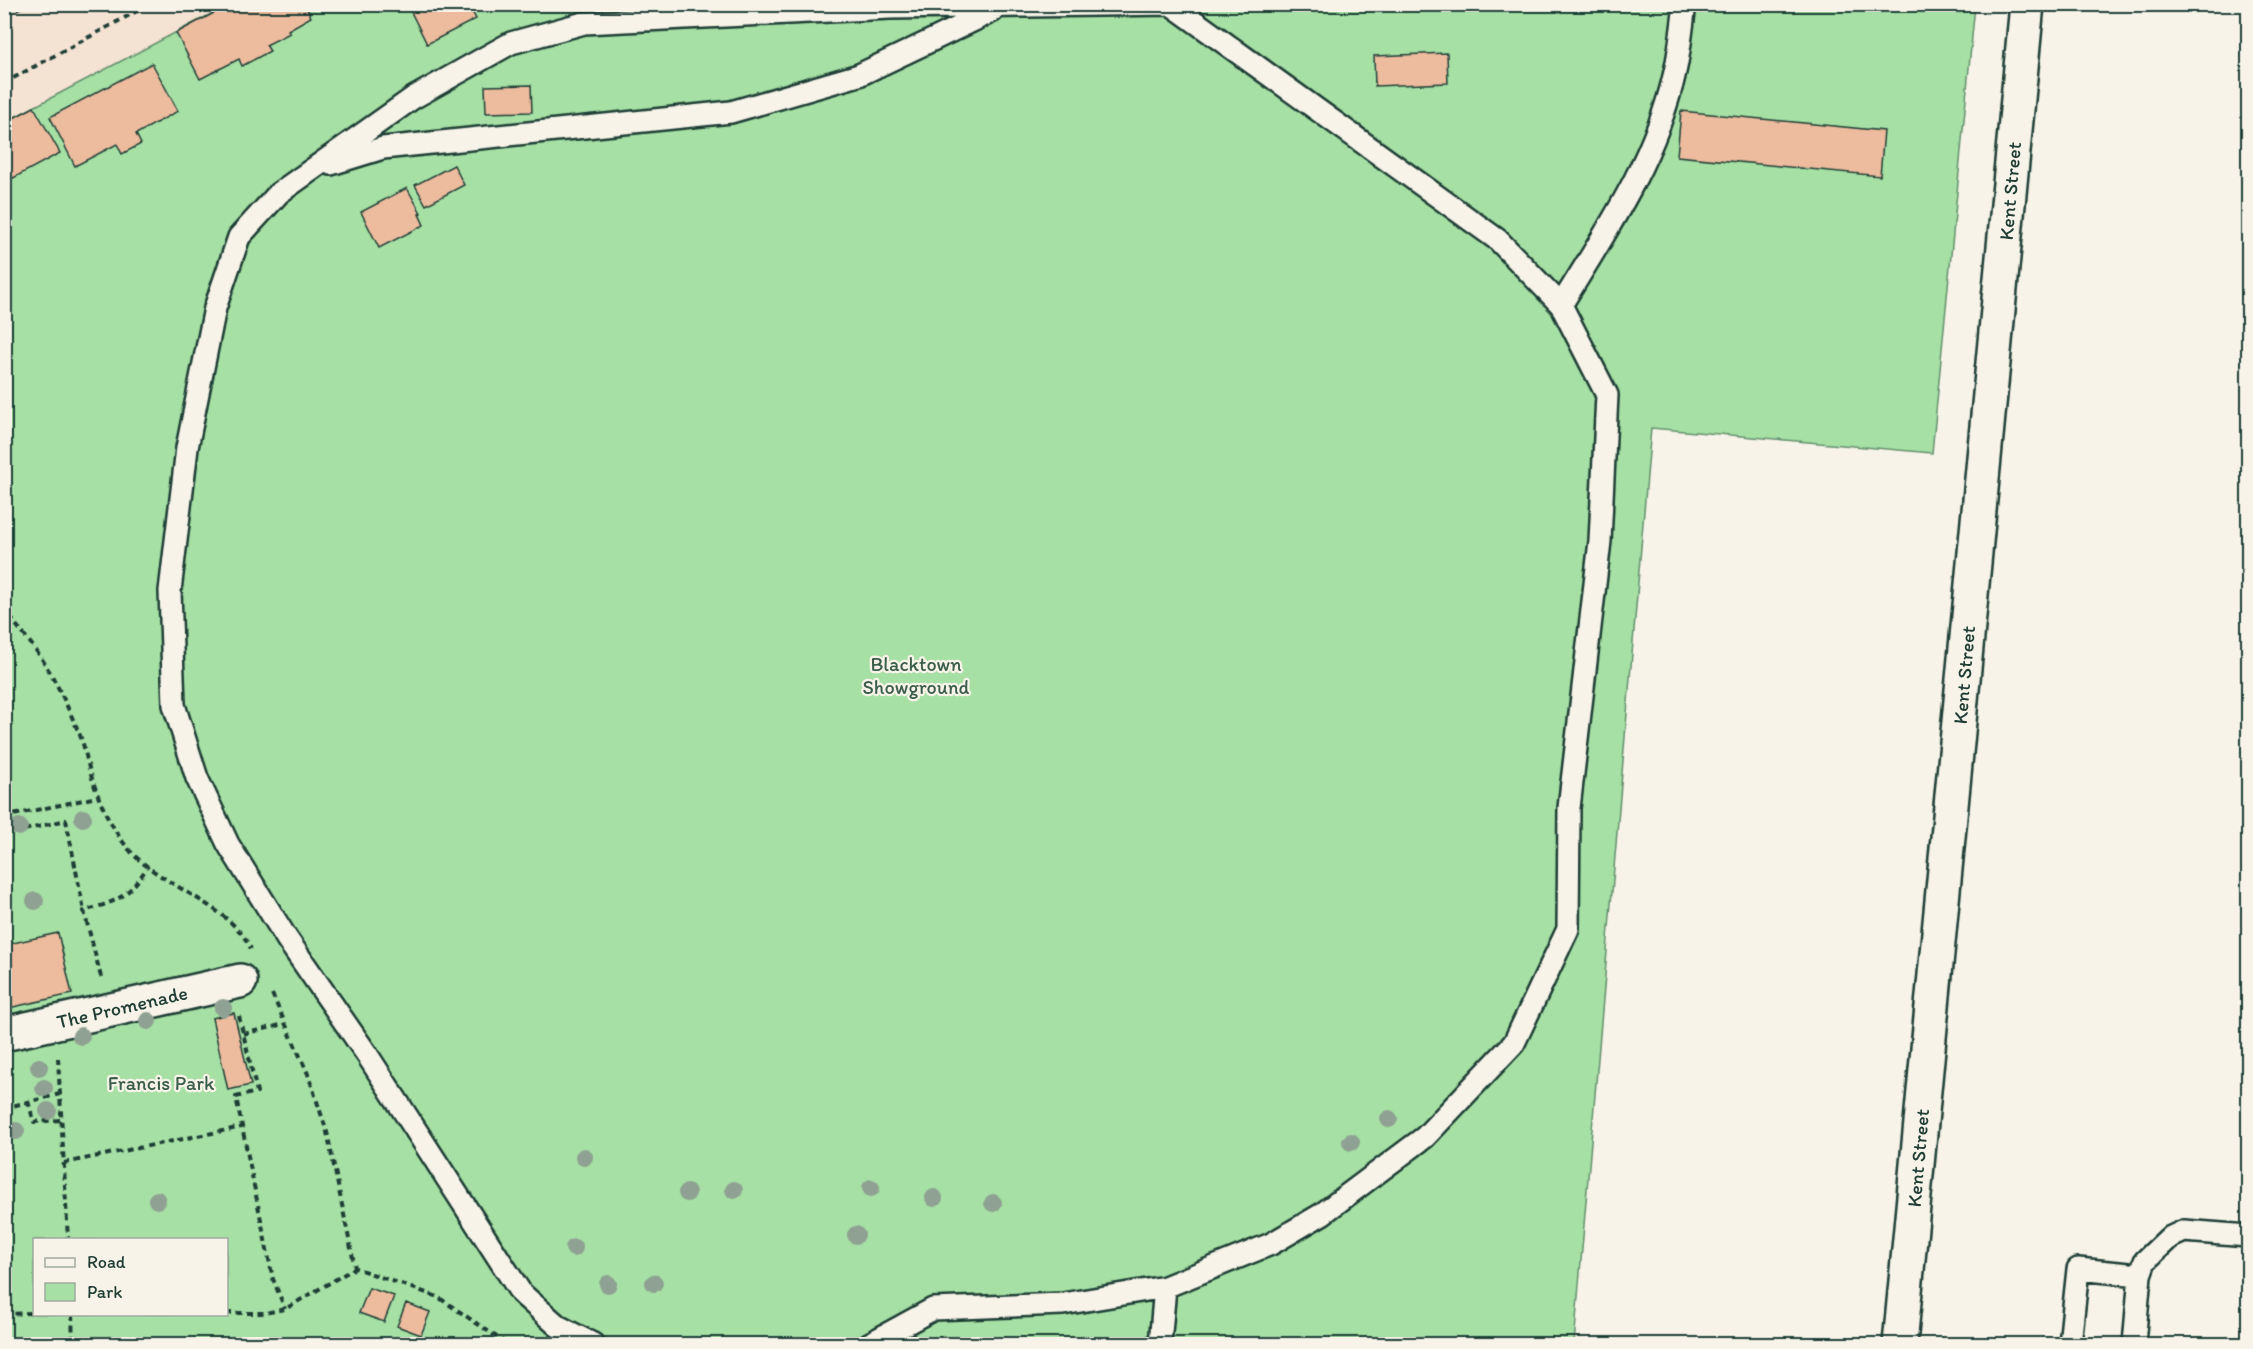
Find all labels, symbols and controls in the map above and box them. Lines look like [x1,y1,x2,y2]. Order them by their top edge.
street label: Kent Street [1994,140,2026,241]
street label: Kent Street [1948,624,1980,725]
park label: Blacktown Showground [863,652,970,699]
street label: The Promenade [54,980,190,1034]
park label: Francis Park [108,1071,215,1095]
street label: Kent Street [1902,1107,1934,1208]
legend [33,1238,228,1316]
text: Road [87,1251,126,1273]
text: Park [87,1281,122,1303]

